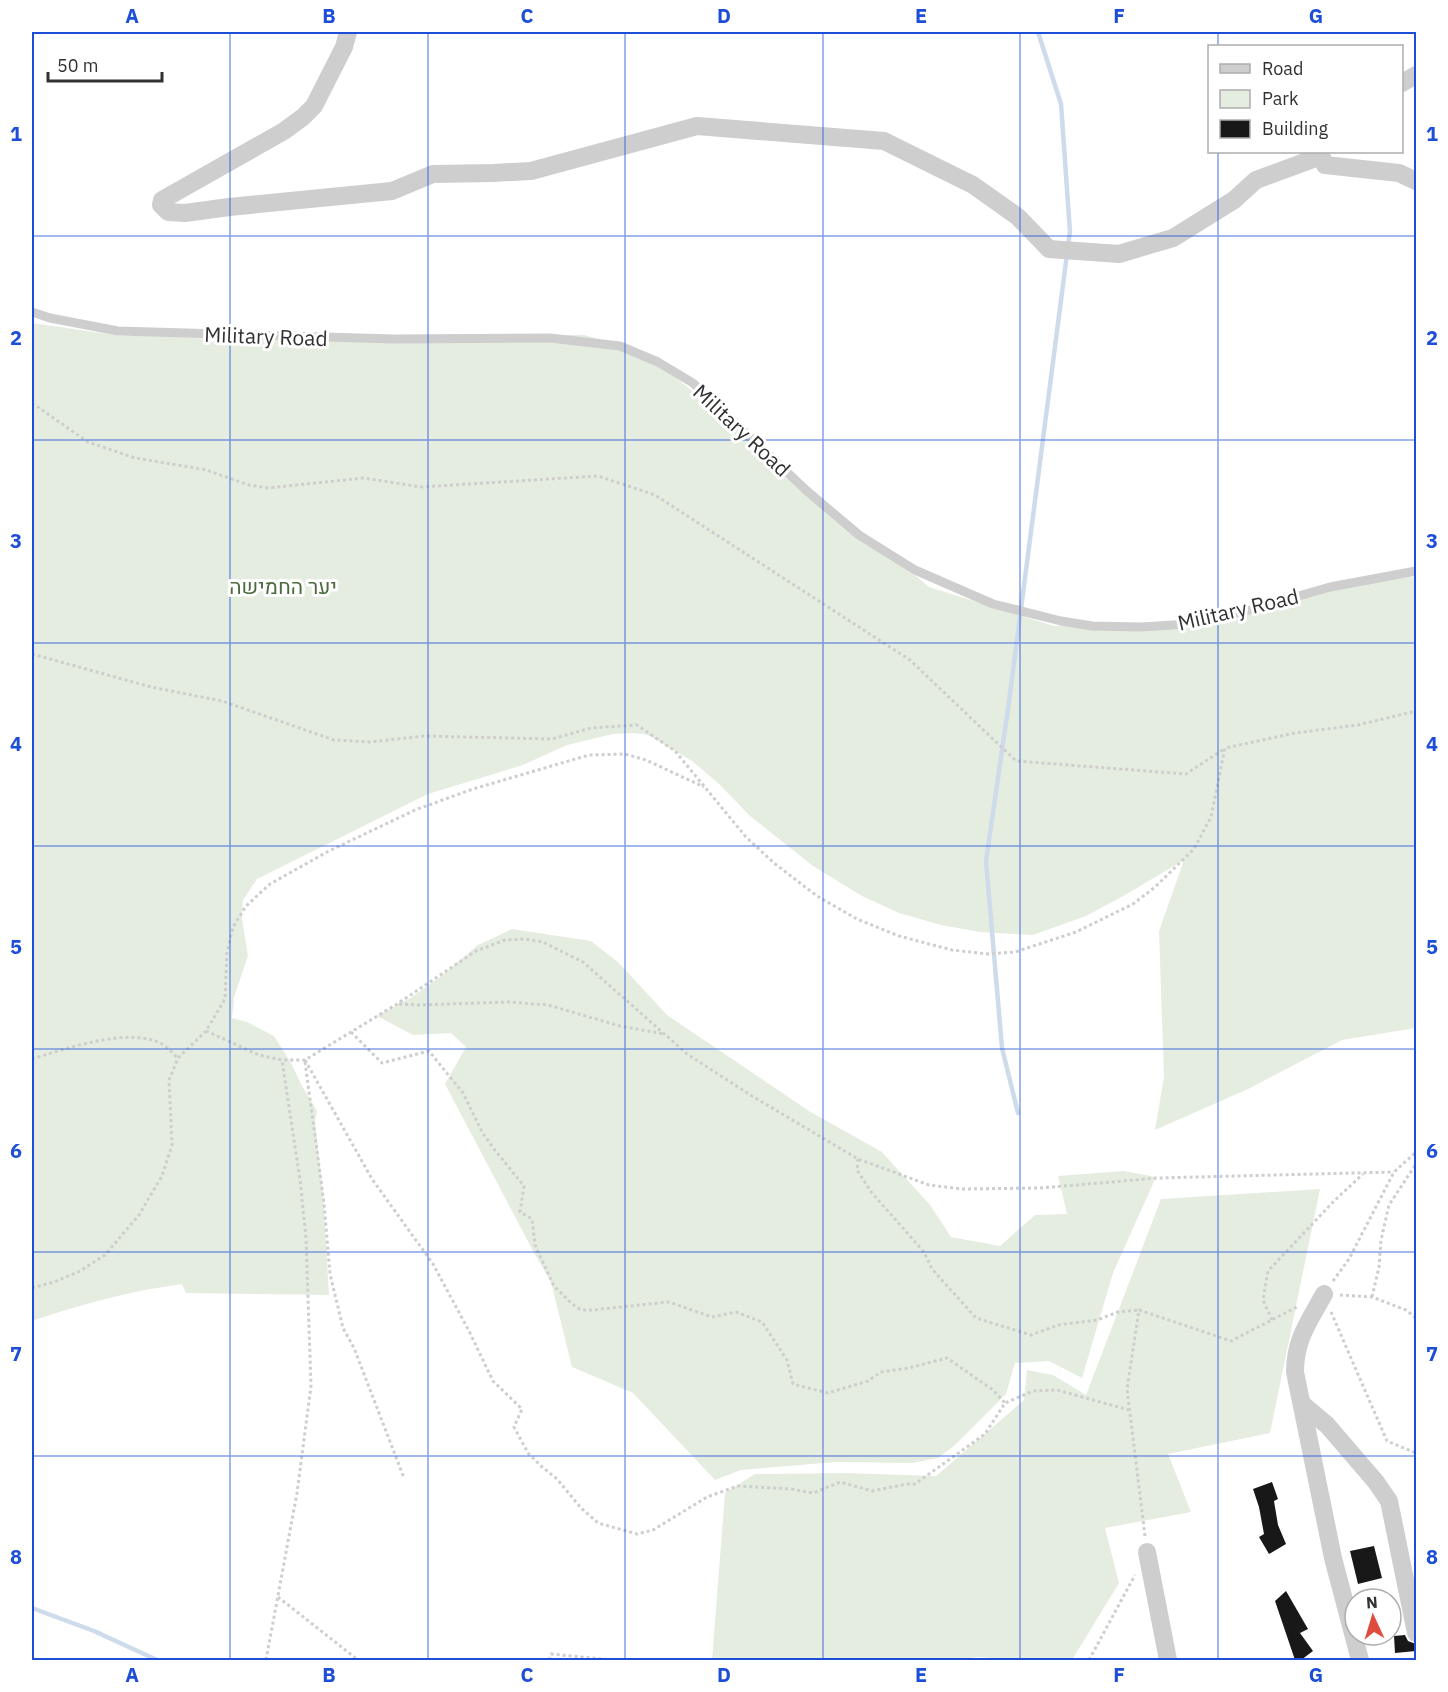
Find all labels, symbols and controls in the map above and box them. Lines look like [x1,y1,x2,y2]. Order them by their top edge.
text: A [125,2,139,29]
text: B [322,2,336,29]
text: C [520,2,534,29]
text: D [717,2,731,29]
text: E [915,2,927,29]
text: F [1113,2,1125,29]
text: G [1309,2,1323,29]
scale bar [48,45,162,83]
legend [1208,45,1403,153]
text: 50 m [57,54,99,77]
text: Road [1262,57,1303,80]
text: Park [1262,87,1299,110]
text: Building [1262,117,1329,140]
text: 1 [10,120,22,147]
text: 1 [1426,120,1438,147]
street label: Military Road [204,320,328,352]
text: 2 [10,324,22,351]
text: 2 [1426,324,1438,351]
street label: Military Road [687,378,797,482]
text: 3 [10,527,22,554]
text: 3 [1426,527,1438,554]
park label: יער החמישה [229,572,337,600]
street label: Military Road [1175,581,1301,637]
text: 4 [10,730,22,757]
text: 4 [1426,730,1438,757]
text: 5 [10,933,22,960]
text: 5 [1426,933,1438,960]
text: 6 [10,1137,22,1164]
text: 6 [1426,1137,1438,1164]
text: 7 [10,1340,22,1367]
text: 7 [1426,1340,1438,1367]
text: 8 [10,1543,22,1570]
text: 8 [1426,1543,1438,1570]
north arrow [1343,1587,1403,1647]
text: N [1365,1592,1378,1612]
text: A [125,1661,139,1688]
text: B [322,1661,336,1688]
text: C [520,1661,534,1688]
text: D [717,1661,731,1688]
text: E [915,1661,927,1688]
text: F [1113,1661,1125,1688]
text: G [1309,1661,1323,1688]

